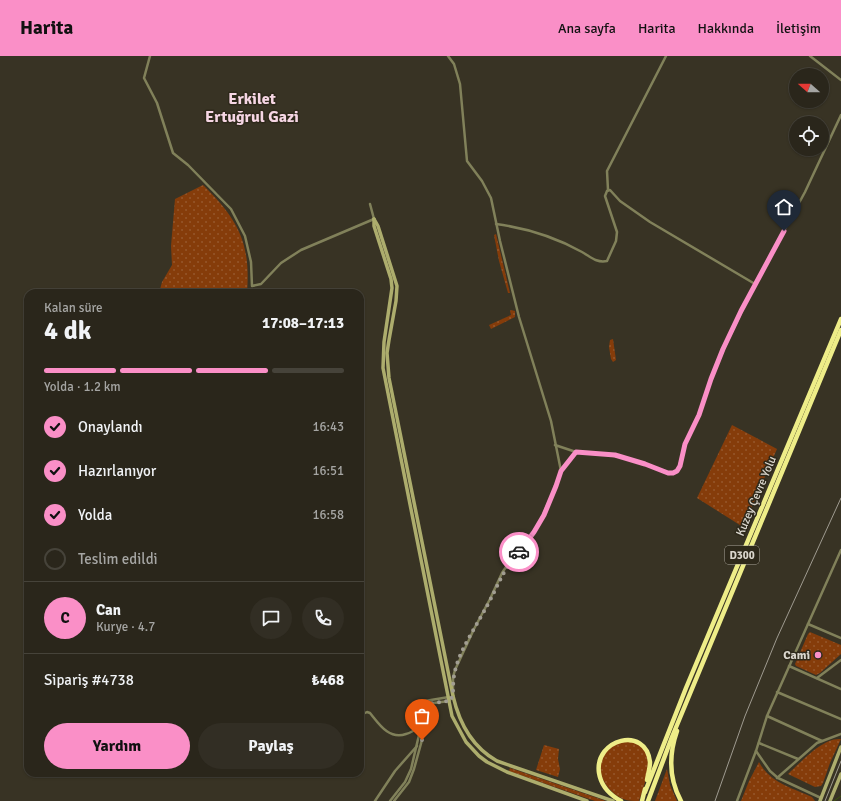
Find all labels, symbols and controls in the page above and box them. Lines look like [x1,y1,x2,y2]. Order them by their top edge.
text: Harita [20,16,73,40]
text: Ana sayfa [558,20,616,37]
text: Harita [638,20,676,37]
text: Hakkında [698,20,754,37]
text: İletişim [776,20,821,37]
north arrow [789,68,829,108]
map controls [789,68,829,156]
district label: Erkilet Ertuğrul Gazi [205,89,299,127]
button: locate [789,116,829,156]
pin [767,190,801,231]
icon: home [773,196,795,218]
text: Kalan süre [44,300,103,316]
text: 17:08–17:13 [262,314,344,332]
text: 4 dk [44,315,91,347]
text: Yolda · 1.2 km [44,379,121,395]
icon: check [44,416,66,438]
text: Onaylandı [78,418,143,436]
text: 16:43 [312,419,344,435]
street label: Kuzey Çevre Yolu [733,454,780,539]
icon: check [44,460,66,482]
text: Hazırlanıyor [78,462,156,480]
text: 16:51 [312,463,344,479]
icon: check [44,504,66,526]
text: Yolda [78,506,112,524]
text: 16:58 [312,507,344,523]
courier [499,532,539,572]
icon: car [508,541,530,563]
road number: D300 [725,546,759,564]
text: Teslim edildi [78,550,158,568]
button: chat [250,597,292,639]
button: phone [302,597,344,639]
text: Can [96,601,121,619]
text: C [60,609,70,627]
text: Kurye · 4.7 [96,619,155,635]
place label: Cami [783,648,810,663]
marker: Cami [813,650,823,660]
text: Sipariş #4738 [44,671,134,689]
text: ₺468 [312,671,344,689]
pin [405,699,439,740]
icon: bag [411,705,433,727]
button: Yardım [44,723,190,769]
button: Paylaş [198,723,344,769]

